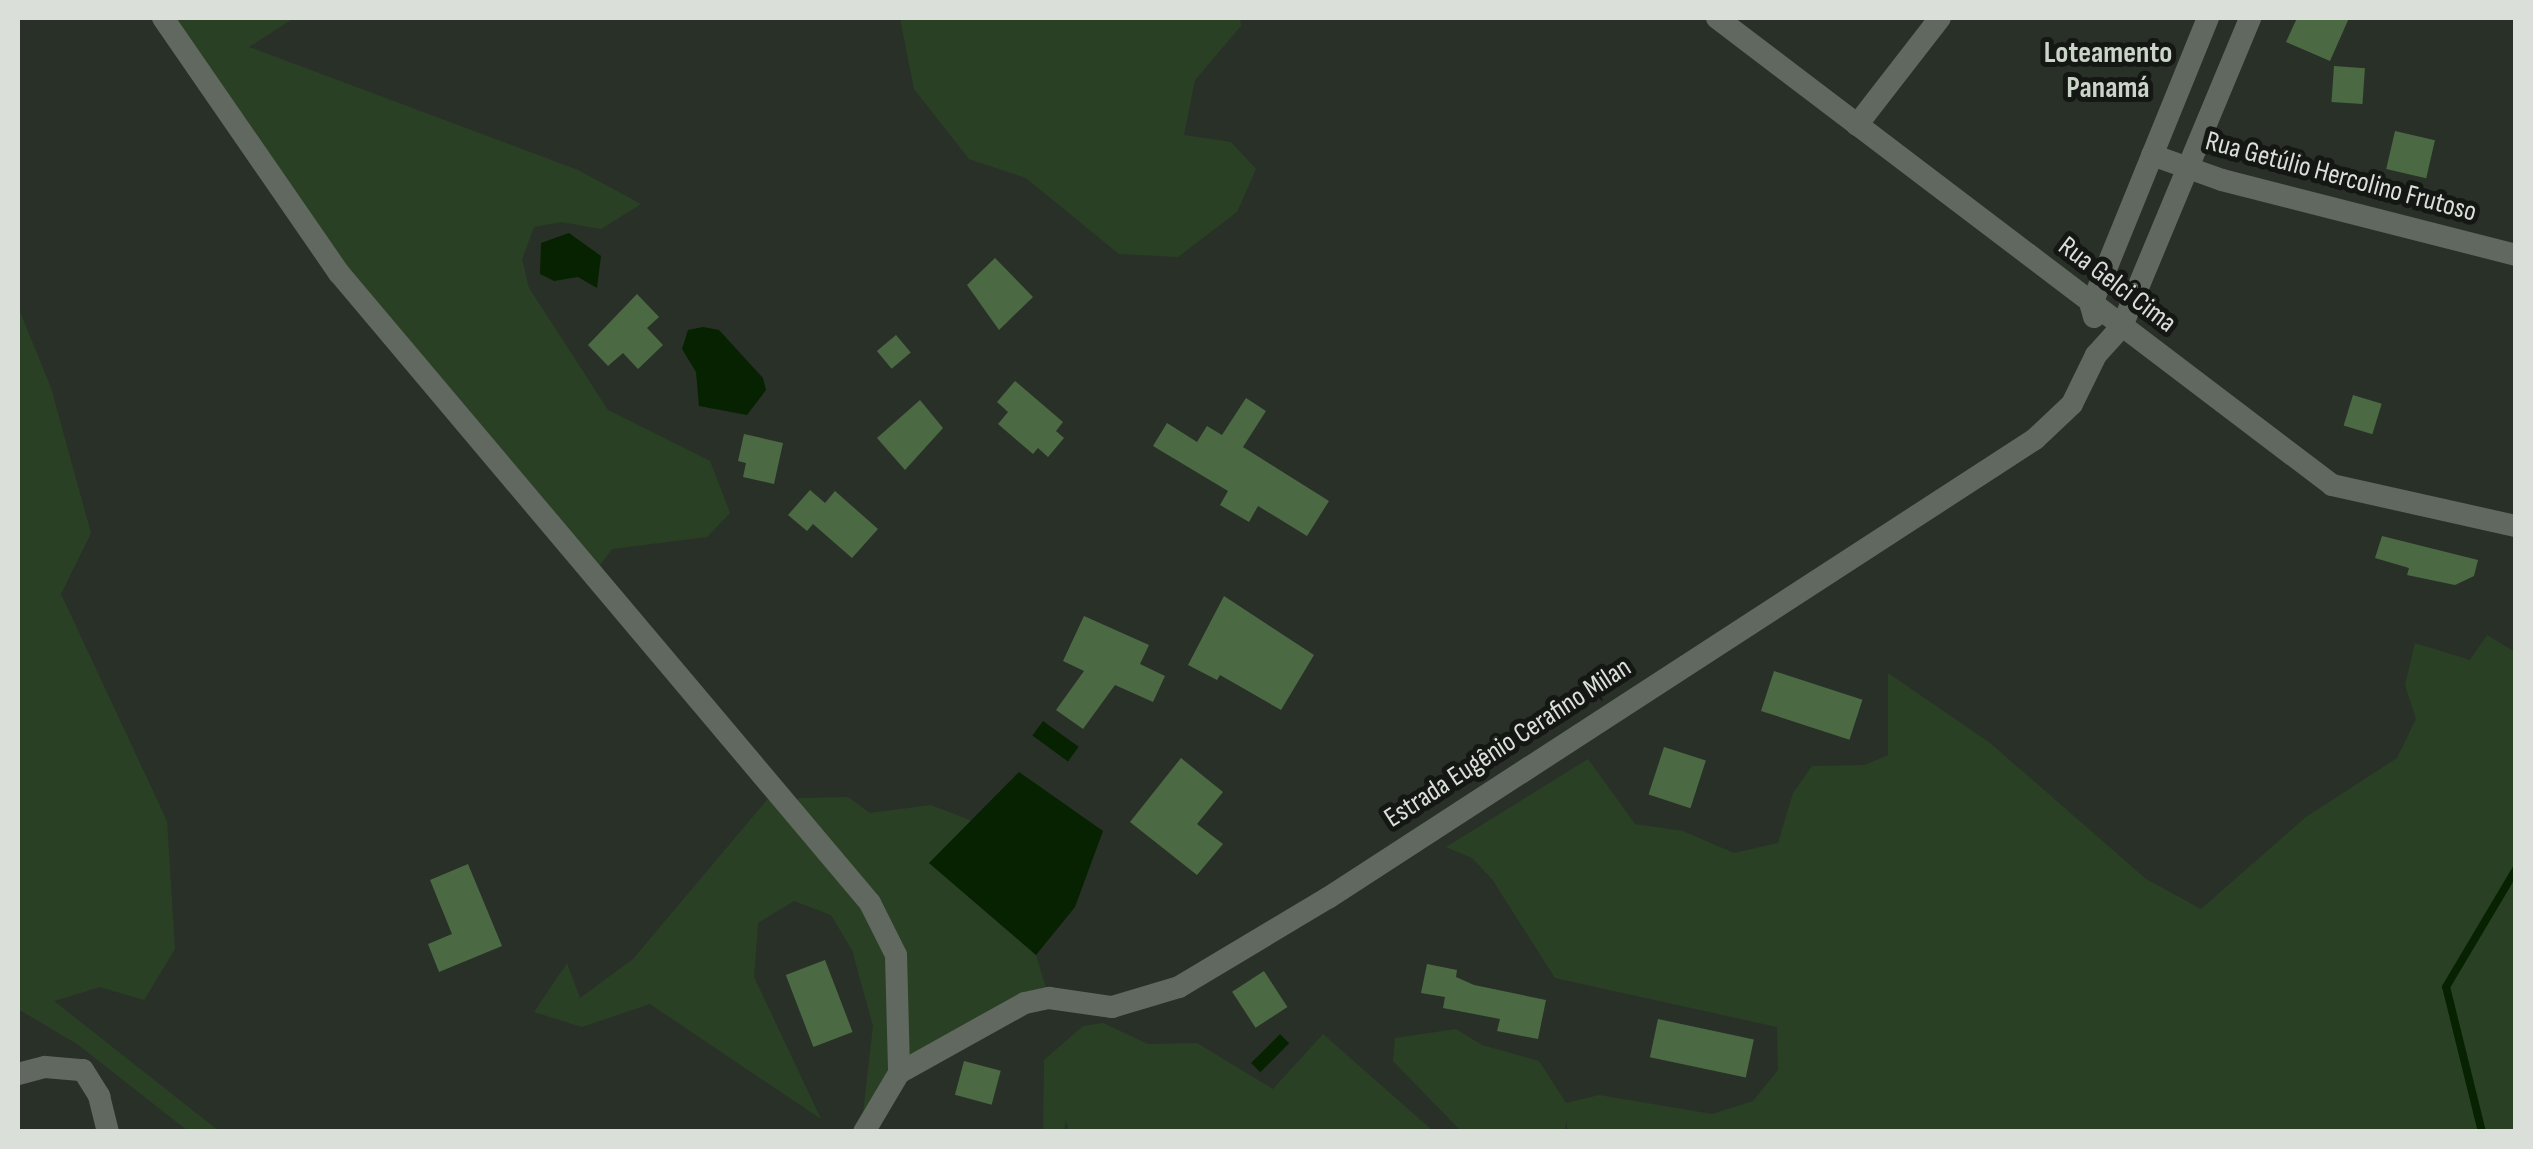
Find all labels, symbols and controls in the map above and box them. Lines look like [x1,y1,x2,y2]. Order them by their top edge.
district label: Loteamento Panamá [2044,35,2172,106]
street label: Rua Getúlio Hercolino Frutoso [2202,125,2480,229]
street label: Rua Gelci Cima [2051,230,2183,340]
street label: Estrada Eugênio Cerafino Milan [1378,651,1638,835]

